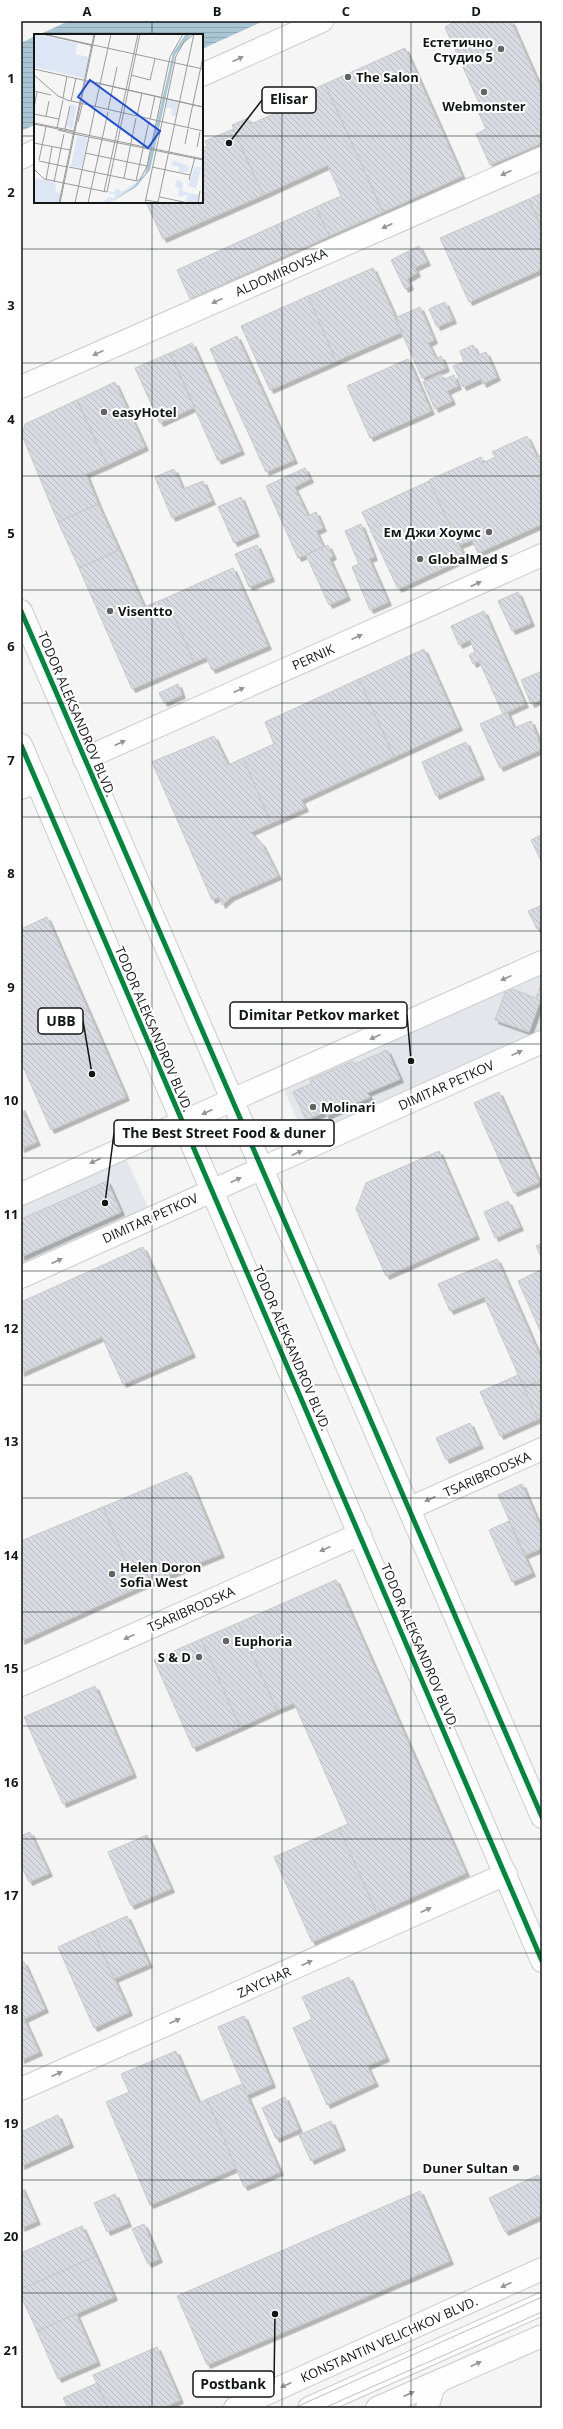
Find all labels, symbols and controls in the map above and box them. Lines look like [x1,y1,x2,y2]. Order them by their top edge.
text: A [83,2,92,20]
text: B [213,2,222,20]
text: C [342,2,350,20]
text: D [471,2,481,20]
place label: Естетично Студио 5 [422,33,493,66]
inset map [34,34,203,203]
marker: Естетично Студио 5 [496,44,506,54]
one-way arrow [232,56,243,62]
place label: The Salon [356,68,419,86]
text: 1 [7,69,15,87]
marker: The Salon [343,72,353,82]
callout: Elisar [262,87,316,113]
marker: Webmonster [479,87,489,97]
text: Elisar [270,89,309,108]
place label: Webmonster [442,97,526,115]
one-way arrow [501,170,512,176]
text: 2 [7,183,15,201]
one-way arrow [381,223,393,229]
street label: ALDOMIROVSKA [232,243,331,300]
text: 3 [7,296,15,314]
one-way arrow [211,298,223,304]
one-way arrow [93,350,104,356]
place label: easyHotel [112,403,177,421]
marker: easyHotel [99,407,109,417]
text: 4 [7,410,15,428]
place label: Ем Джи Хоумс [384,523,481,541]
text: 5 [7,524,15,542]
marker: Ем Джи Хоумс [484,527,494,537]
place label: GlobalMed S [428,550,508,568]
marker: GlobalMed S [415,554,425,564]
one-way arrow [470,581,482,587]
place label: Visentto [118,602,172,620]
marker: Visentto [105,606,115,616]
street label: TODOR ALEKSANDROV BLVD. [34,629,120,799]
one-way arrow [352,634,363,640]
text: 6 [7,637,15,655]
street label: PERNIK [289,640,337,674]
one-way arrow [233,687,244,693]
one-way arrow [114,740,126,746]
text: 7 [7,751,15,769]
text: 8 [7,864,15,882]
street label: TODOR ALEKSANDROV BLVD. [111,944,197,1114]
one-way arrow [501,975,512,981]
text: 9 [7,978,15,996]
callout: Dimitar Petkov market [230,1002,407,1028]
text: Dimitar Petkov market [239,1005,399,1024]
callout: UBB [38,1008,83,1034]
text: UBB [46,1011,76,1030]
one-way arrow [370,1034,381,1040]
one-way arrow [512,1050,523,1056]
street label: DIMITAR PETKOV [395,1056,497,1114]
text: 10 [4,1091,18,1109]
place label: Molinari [321,1098,376,1116]
marker: Molinari [308,1102,318,1112]
one-way arrow [201,1109,212,1115]
callout: The Best Street Food & duner [114,1120,334,1146]
text: The Best Street Food & duner [122,1123,326,1142]
one-way arrow [291,1150,303,1156]
one-way arrow [89,1158,101,1164]
one-way arrow [231,1177,242,1183]
street label: DIMITAR PETKOV [99,1189,201,1247]
text: 11 [4,1205,18,1223]
one-way arrow [51,1258,62,1264]
street label: TODOR ALEKSANDROV BLVD. [249,1263,335,1433]
text: 12 [4,1319,19,1337]
text: 13 [4,1432,18,1450]
street label: TSARIBRODSKA [441,1446,534,1501]
one-way arrow [423,1497,435,1503]
text: 14 [4,1546,19,1564]
one-way arrow [318,1547,330,1553]
place label: Helen Doron Sofia West [120,1558,201,1591]
street label: TODOR ALEKSANDROV BLVD. [377,1561,463,1731]
marker: Helen Doron Sofia West [107,1569,117,1579]
street label: TSARIBRODSKA [145,1581,238,1636]
place label: Euphoria [234,1632,292,1650]
one-way arrow [123,1634,135,1640]
marker: Euphoria [221,1636,231,1646]
place label: S & D [158,1648,191,1666]
marker: S & D [194,1652,204,1662]
text: 15 [4,1659,18,1677]
text: 16 [4,1773,19,1791]
text: 17 [4,1886,19,1904]
one-way arrow [420,1907,432,1913]
one-way arrow [302,1959,314,1965]
street label: ZAYCHAR [234,1962,294,2002]
text: 18 [4,2000,18,2018]
one-way arrow [170,2018,181,2024]
one-way arrow [51,2070,63,2076]
text: 19 [4,2114,18,2132]
place label: Duner Sultan [423,2159,508,2177]
marker: Duner Sultan [511,2163,521,2173]
text: 20 [4,2227,18,2245]
one-way arrow [501,2282,512,2288]
street label: KONSTANTIN VELICHKOV BLVD. [298,2292,480,2386]
text: 21 [4,2341,18,2359]
one-way arrow [471,2361,483,2367]
callout: Postbank [193,2371,274,2397]
text: Postbank [200,2374,266,2393]
one-way arrow [280,2382,292,2388]
one-way arrow [403,2391,414,2397]

